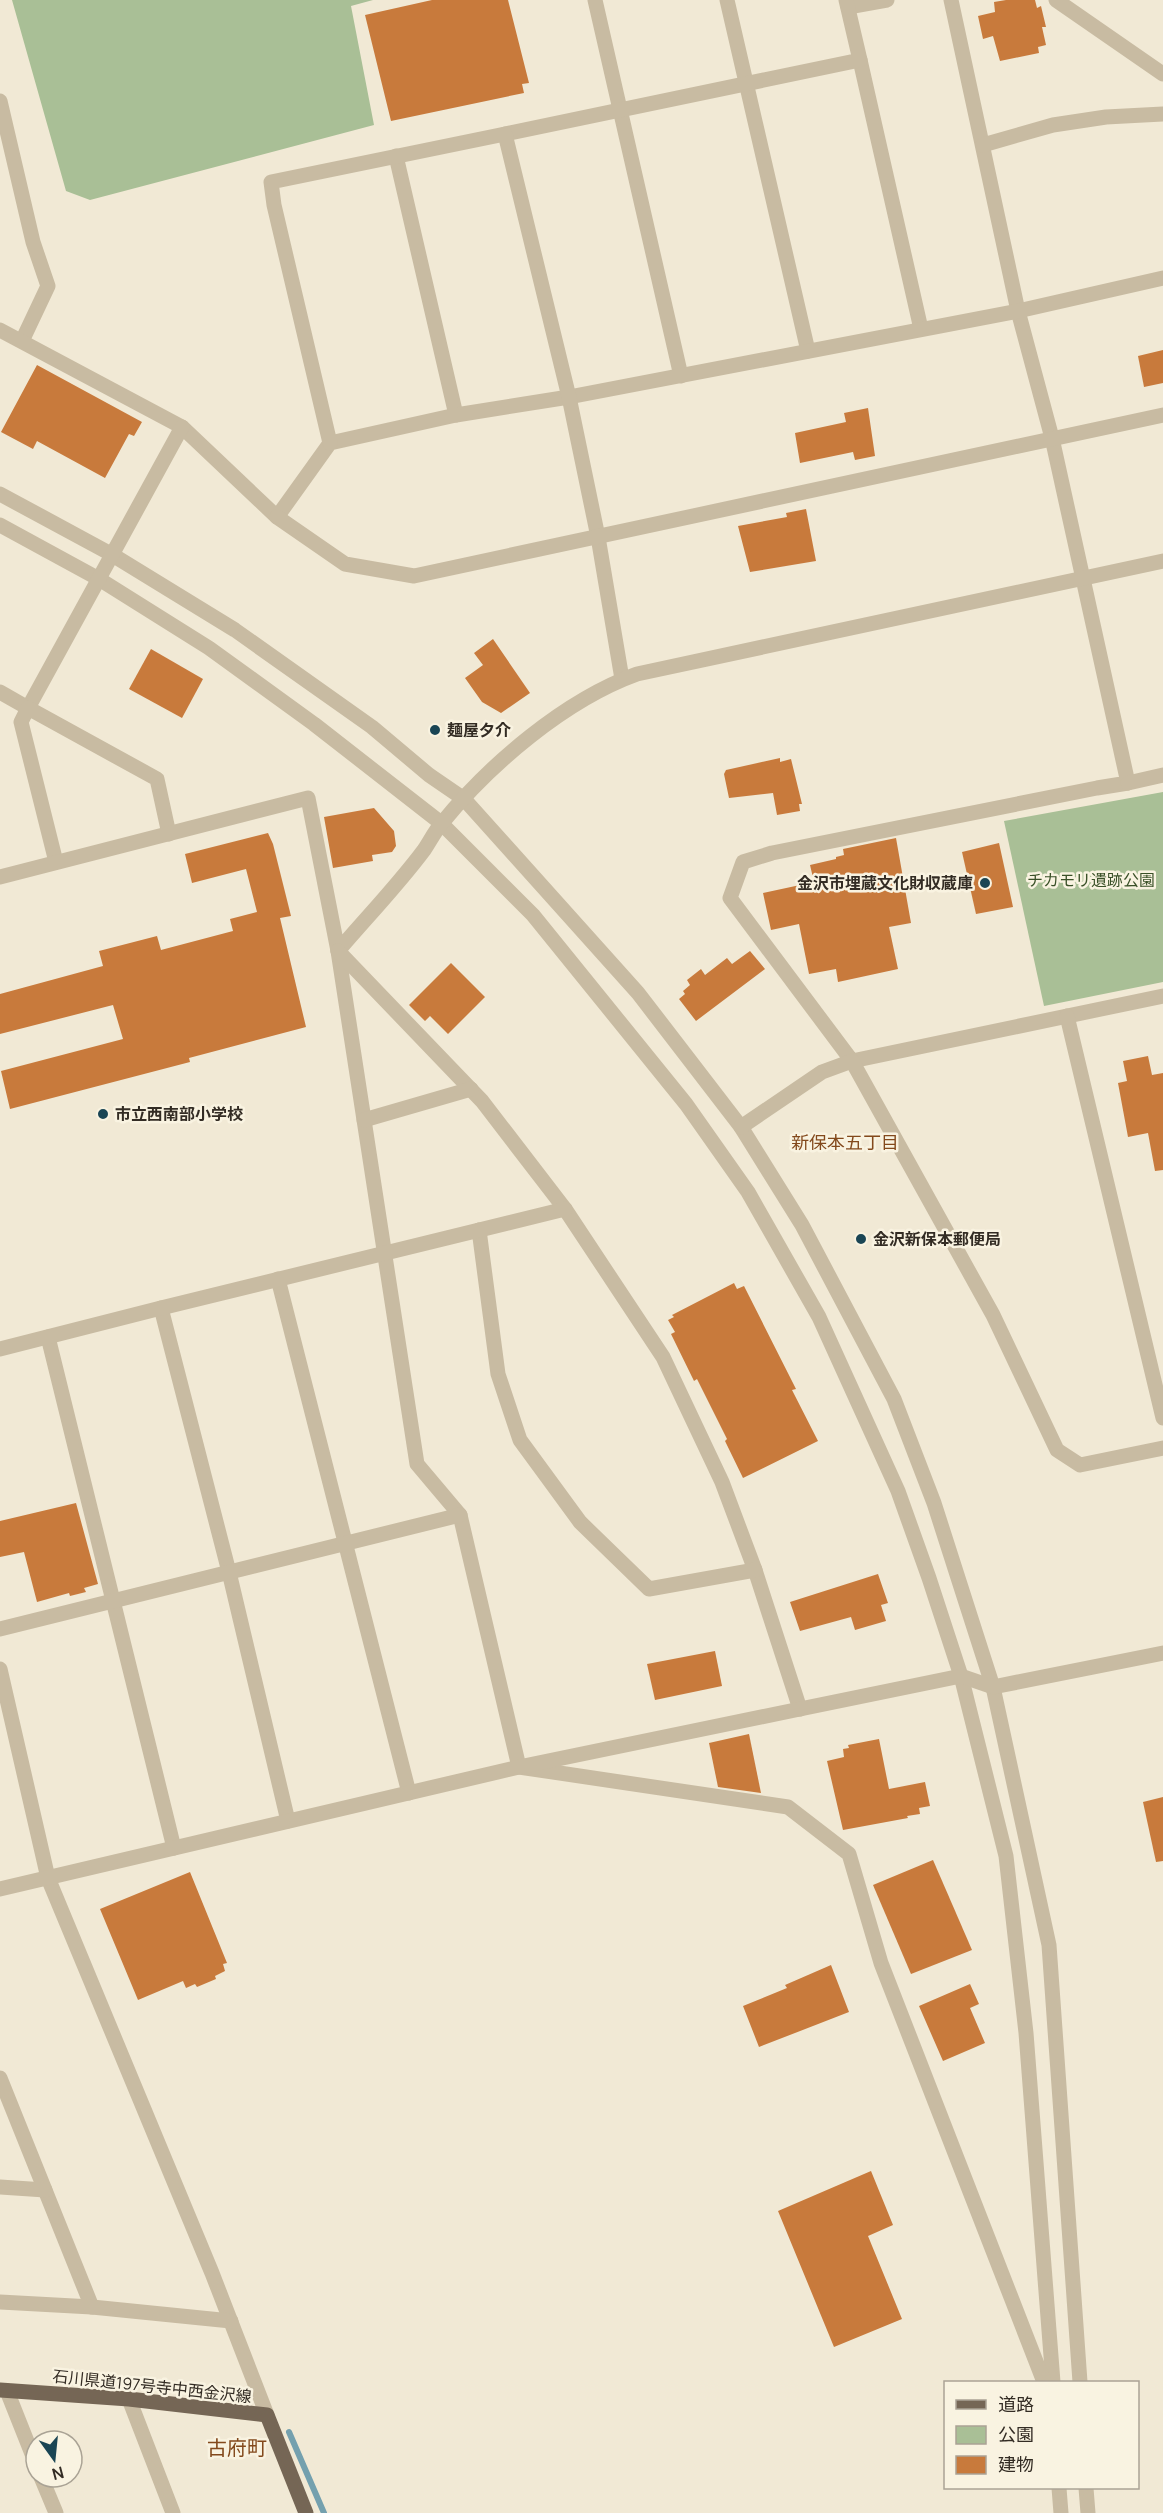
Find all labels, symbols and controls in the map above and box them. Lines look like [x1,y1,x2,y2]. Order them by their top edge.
place label: 麺屋夕介 [447,719,511,741]
marker: 麺屋夕介 [428,723,442,737]
park label: チカモリ遺跡公園 [1027,869,1155,891]
place label: 金沢市埋蔵文化財収蔵庫 [797,872,973,894]
marker: 金沢市埋蔵文化財収蔵庫 [978,876,992,890]
place label: 市立西南部小学校 [115,1103,243,1125]
marker: 市立西南部小学校 [96,1107,110,1121]
district label: 新保本五丁目 [791,1130,899,1154]
place label: 金沢新保本郵便局 [873,1228,1001,1250]
marker: 金沢新保本郵便局 [854,1232,868,1246]
street label: 石川県道197号寺中西金沢線 [51,2365,253,2407]
legend [944,2381,1139,2489]
text: 道路 [998,2392,1034,2416]
text: 公園 [998,2422,1034,2446]
north arrow [24,2429,84,2489]
district label: 古府町 [207,2434,267,2461]
text: 建物 [998,2452,1034,2476]
text: N [49,2461,66,2486]

